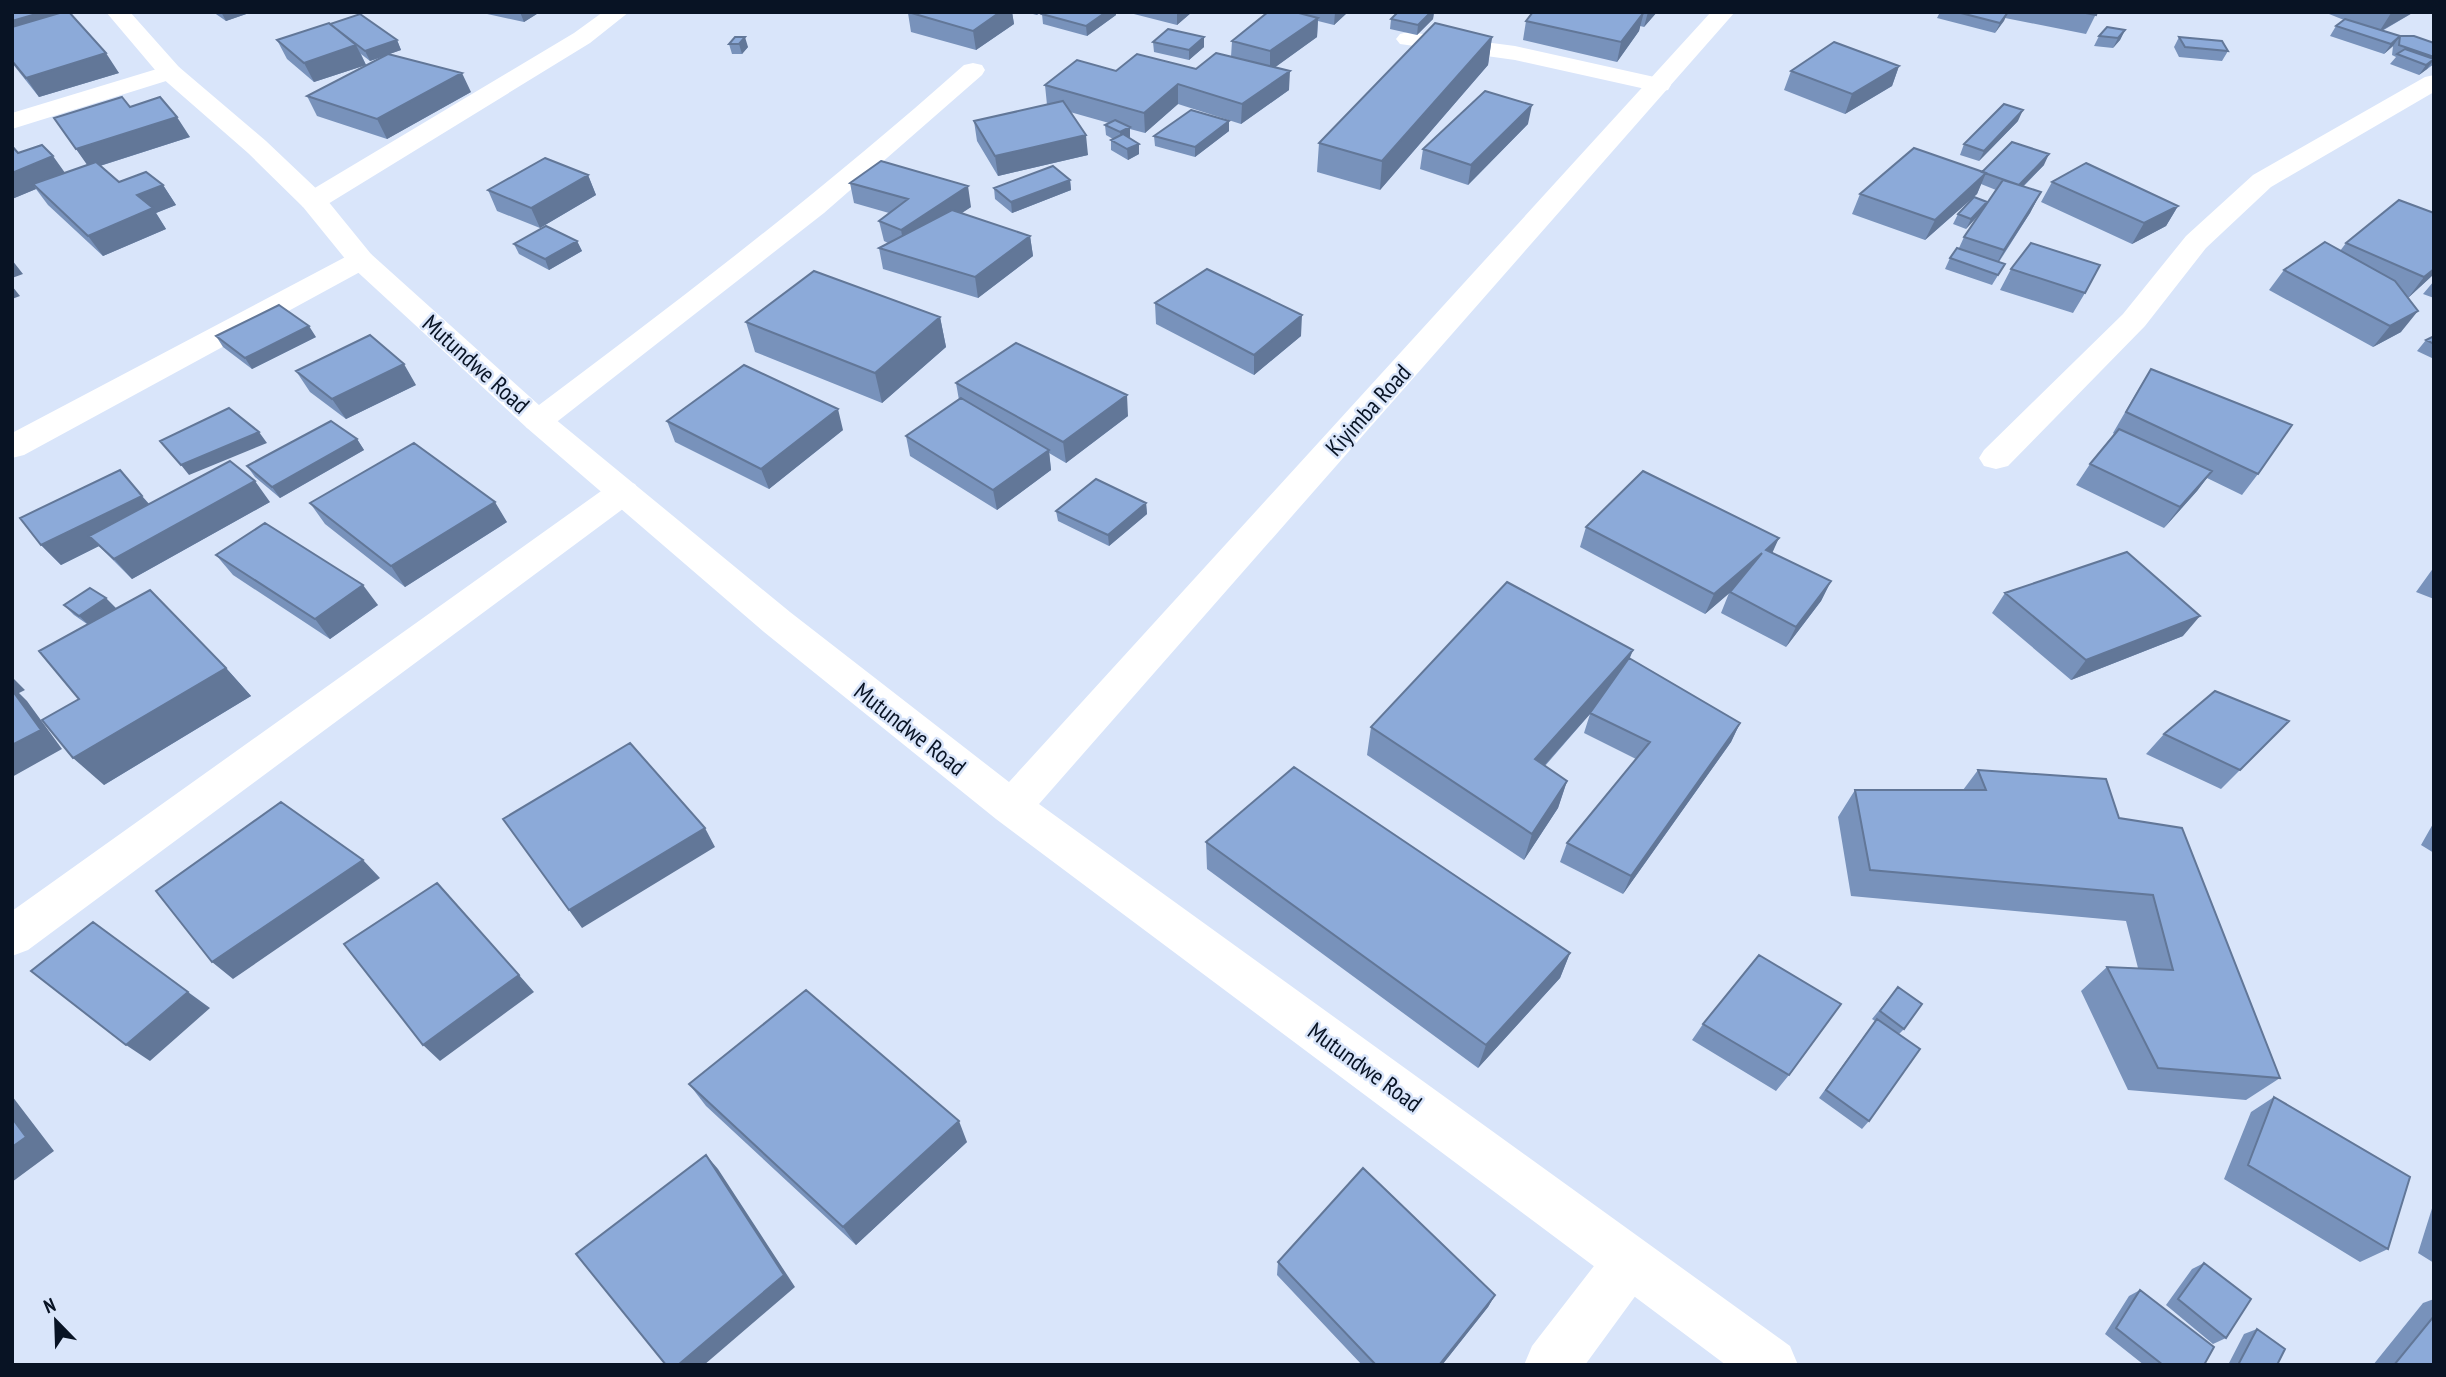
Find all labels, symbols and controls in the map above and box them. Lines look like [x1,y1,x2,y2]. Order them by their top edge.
street label: Mutundwe Road [416,308,536,420]
street label: Kiyimba Road [1319,358,1417,462]
street label: Mutundwe Road [848,676,972,782]
street label: Mutundwe Road [1302,1015,1428,1119]
north arrow [21,1286,91,1356]
text: N [40,1292,59,1318]

